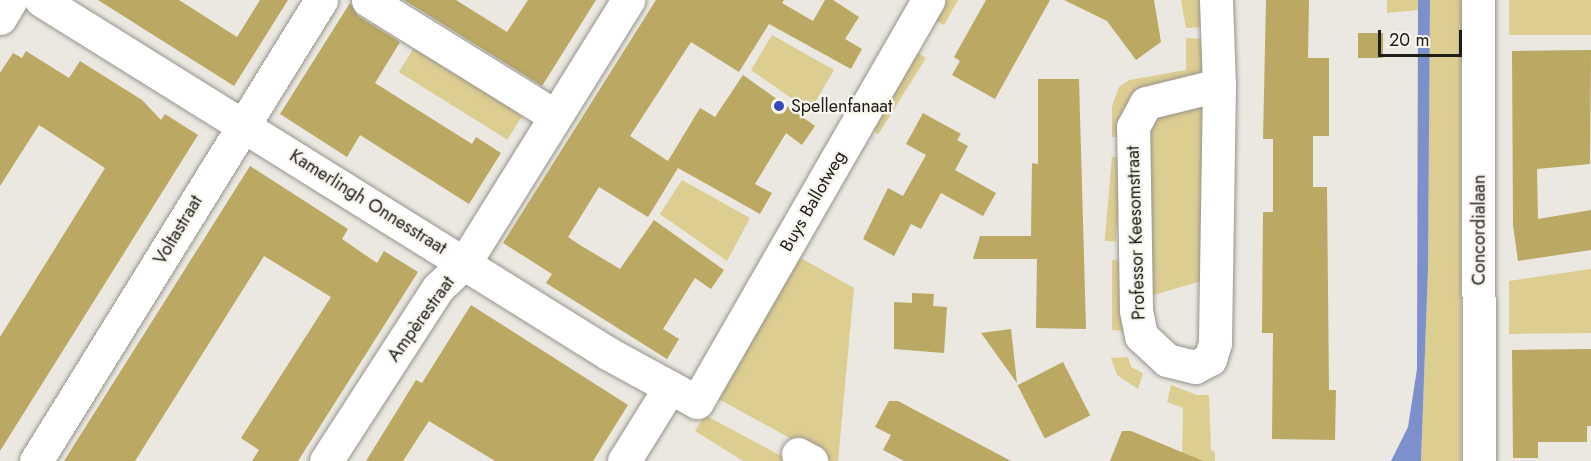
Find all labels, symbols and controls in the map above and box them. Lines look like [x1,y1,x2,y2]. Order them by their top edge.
scale bar [1381,18,1465,56]
text: 20 m [1389,27,1429,53]
place label: Spellenfanaat [791,95,892,117]
marker: Spellenfanaat [772,99,786,113]
street label: Kamerlingh Onnesstraat [286,145,450,259]
street label: Professor Keesomstraat [1122,146,1150,320]
street label: Buys Ballotweg [775,147,851,255]
street label: Concordialaan [1468,175,1490,285]
street label: Voltastraat [149,192,207,268]
street label: Ampèrestraat [383,272,459,366]

